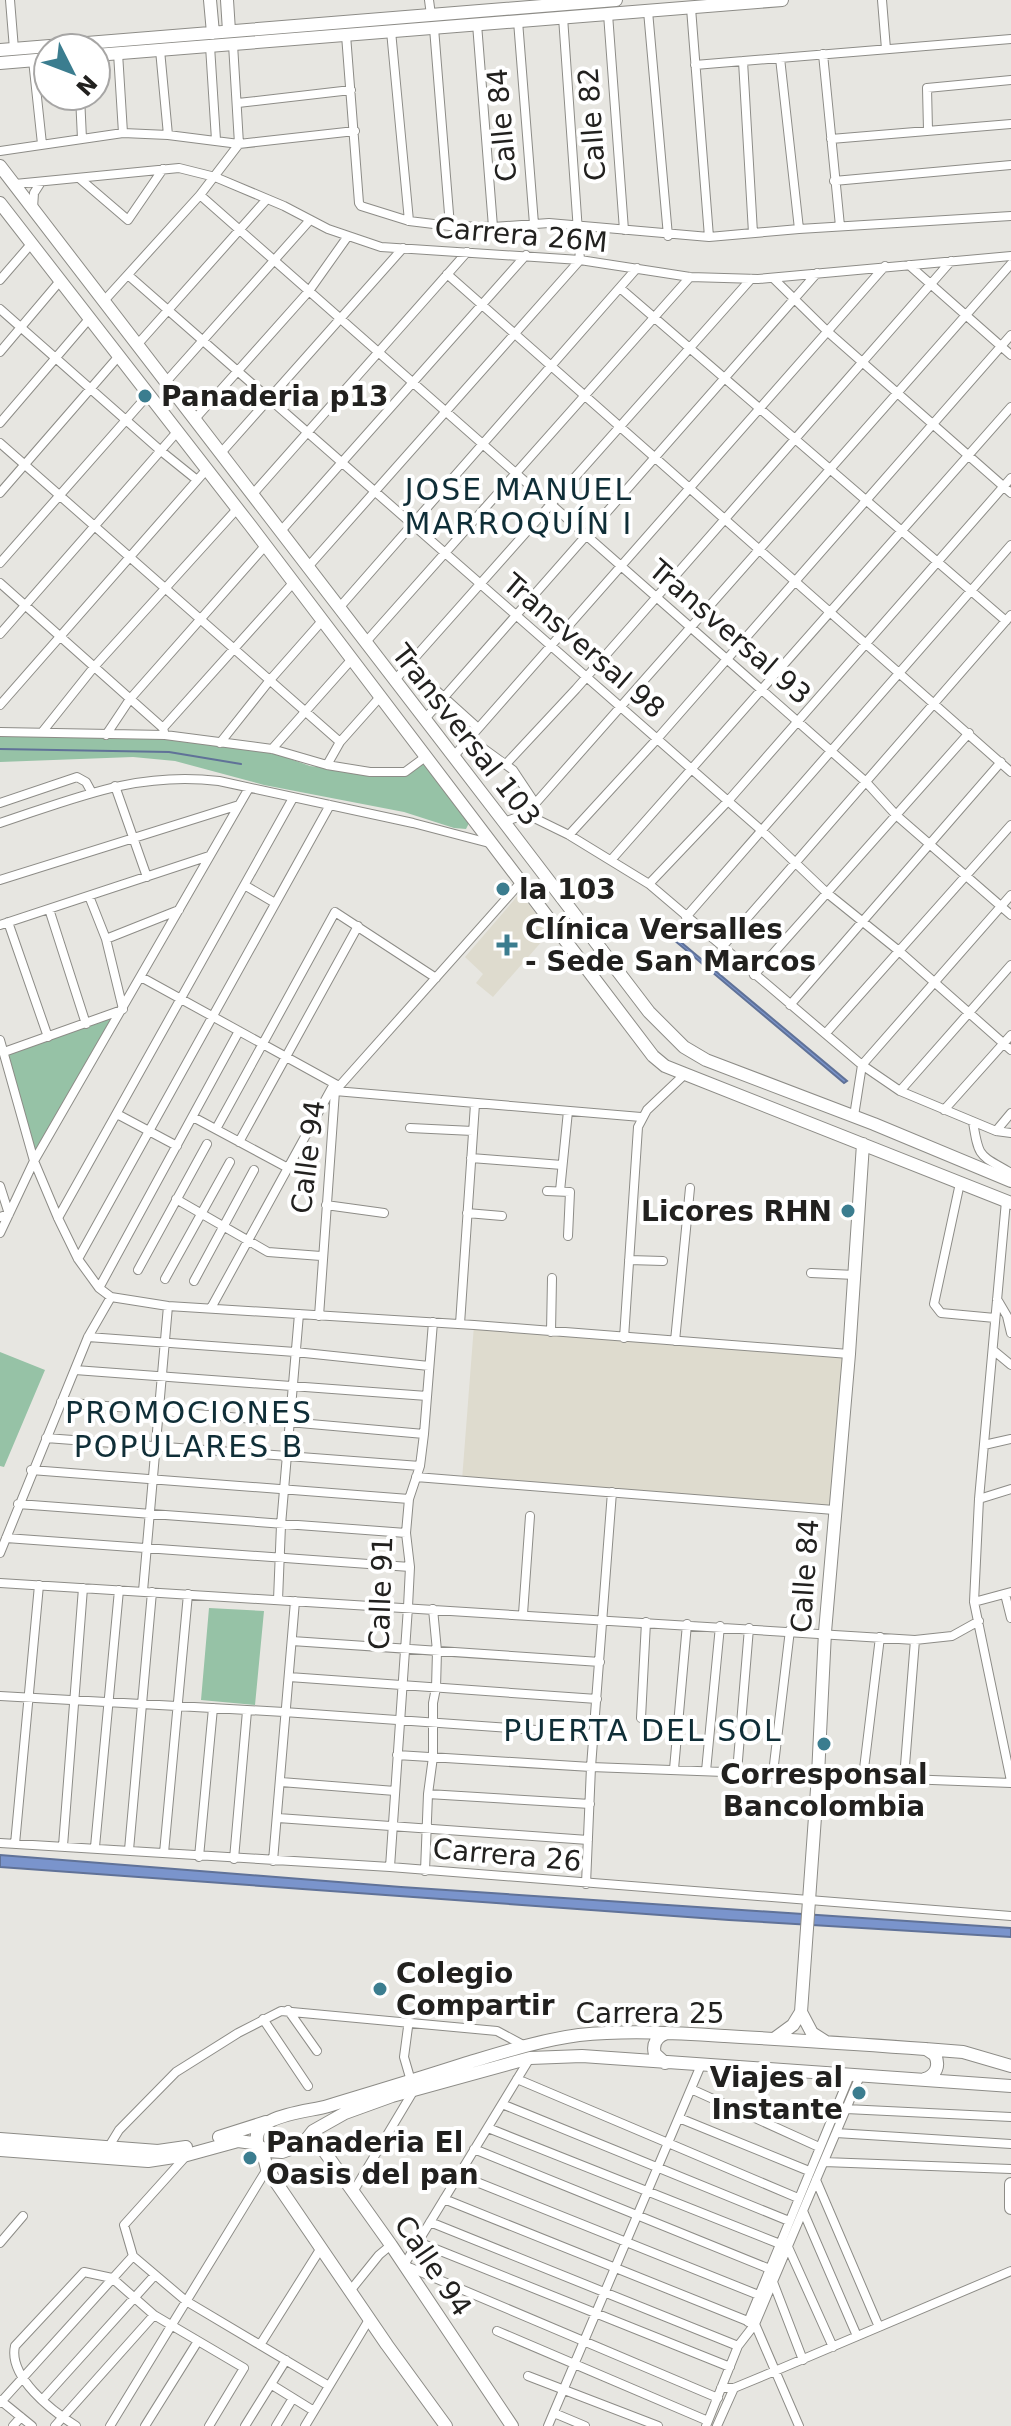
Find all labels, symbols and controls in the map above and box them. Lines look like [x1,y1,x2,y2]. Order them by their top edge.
north arrow [32,32,112,112]
street label: Calle 82 [572,66,612,182]
street label: Calle 84 [481,67,523,183]
text: N [71,70,102,100]
street label: Carrera 26M [433,211,609,259]
place label: Panaderia p13 [161,380,389,413]
marker: Panaderia p13 [136,387,154,405]
district label: JOSE MANUEL MARROQUÍN I [403,472,633,541]
street label: Transversal 93 [642,552,818,711]
street label: Transversal 98 [496,566,672,725]
street label: Transversal 103 [384,637,547,832]
place label: la 103 [519,873,616,906]
marker: la 103 [494,880,512,898]
place label: Clínica Versalles - Sede San Marcos [525,913,816,978]
marker: Clínica Versalles - Sede San Marcos [496,934,518,956]
street label: Calle 94 [285,1098,331,1216]
place label: Licores RHN [641,1195,832,1228]
marker: Licores RHN [839,1202,857,1220]
district label: PROMOCIONES POPULARES B [65,1395,313,1464]
street label: Calle 84 [785,1518,825,1634]
street label: Calle 91 [363,1535,399,1651]
district label: PUERTA DEL SOL [503,1713,783,1748]
marker: Corresponsal Bancolombia [815,1735,833,1753]
place label: Corresponsal Bancolombia [720,1758,928,1823]
street label: Carrera 26 [431,1832,583,1878]
place label: Colegio Compartir [396,1957,555,2022]
marker: Colegio Compartir [371,1980,389,1998]
street label: Carrera 25 [575,1997,725,2030]
place label: Viajes al Instante [710,2061,843,2126]
marker: Viajes al Instante [850,2084,868,2102]
place label: Panaderia El Oasis del pan [266,2126,479,2191]
marker: Panaderia El Oasis del pan [241,2149,259,2167]
street label: Calle 94 [387,2210,479,2322]

